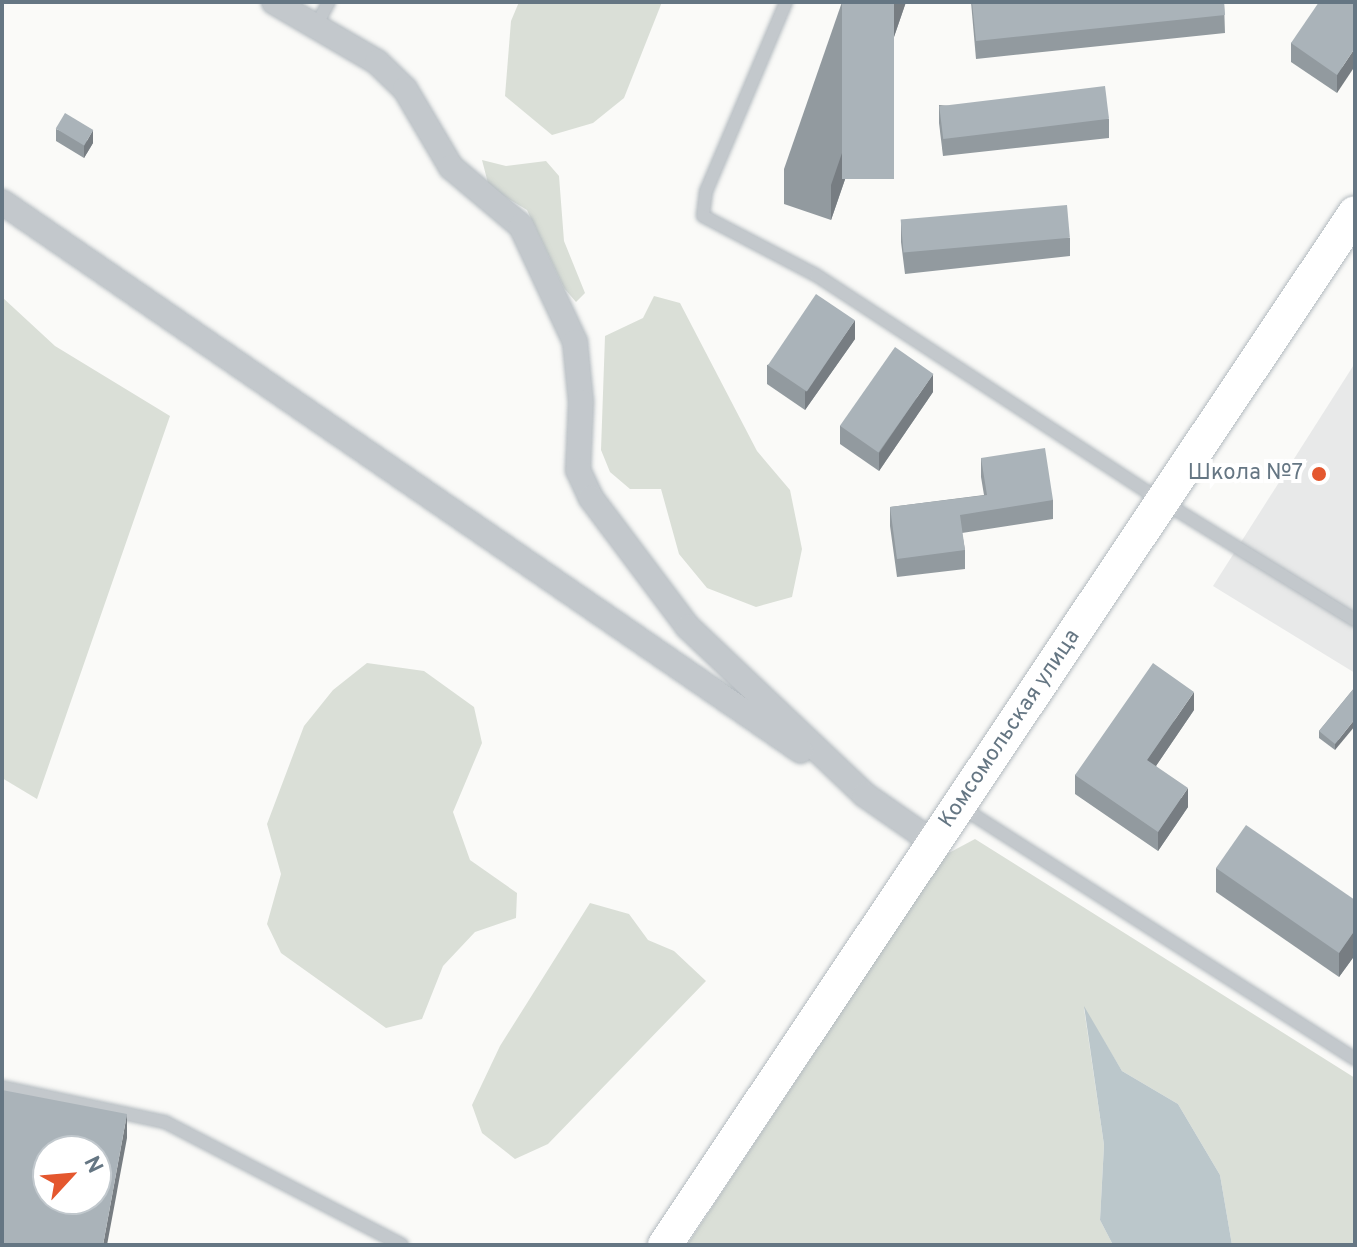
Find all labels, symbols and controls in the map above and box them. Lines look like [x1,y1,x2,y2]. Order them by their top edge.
place label: Школа №7 [1188,461,1303,487]
marker: Школа №7 [1310,465,1328,483]
street label: Комсомольская улица [934,625,1086,833]
north arrow [32,1135,112,1215]
text: N [77,1152,108,1178]

